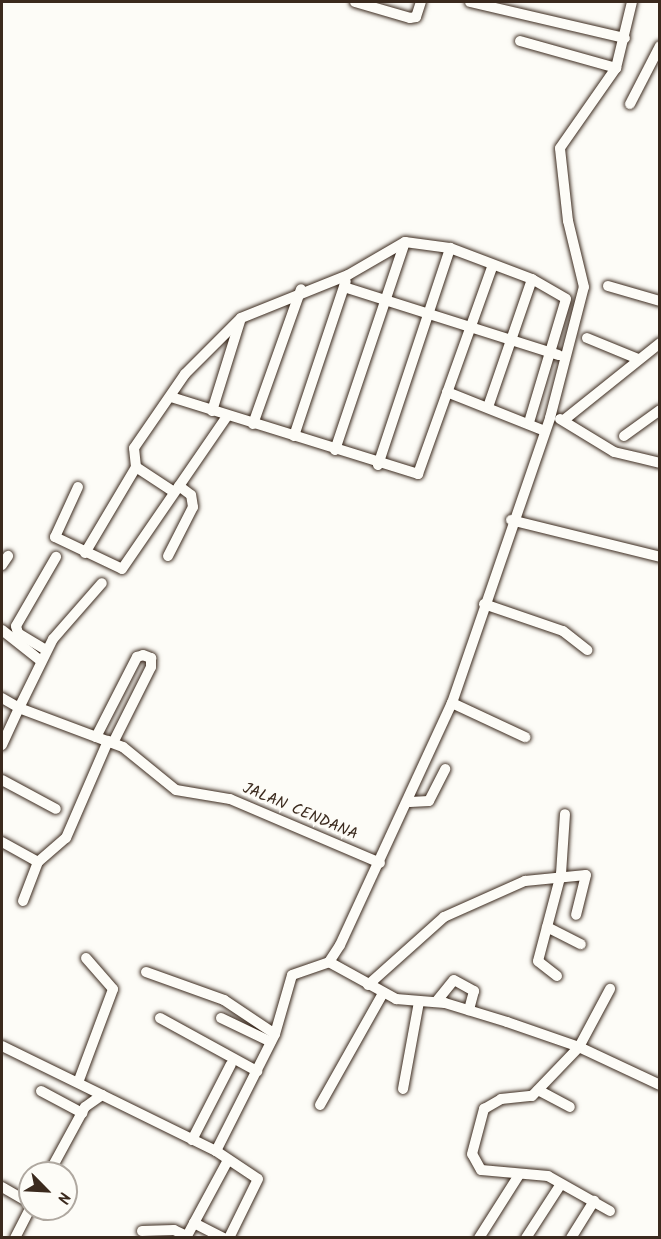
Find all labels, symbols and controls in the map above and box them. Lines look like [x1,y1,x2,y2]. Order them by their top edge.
street label: JALAN CENDANA [239,779,361,845]
north arrow [18,1161,78,1221]
text: N [50,1188,77,1207]

